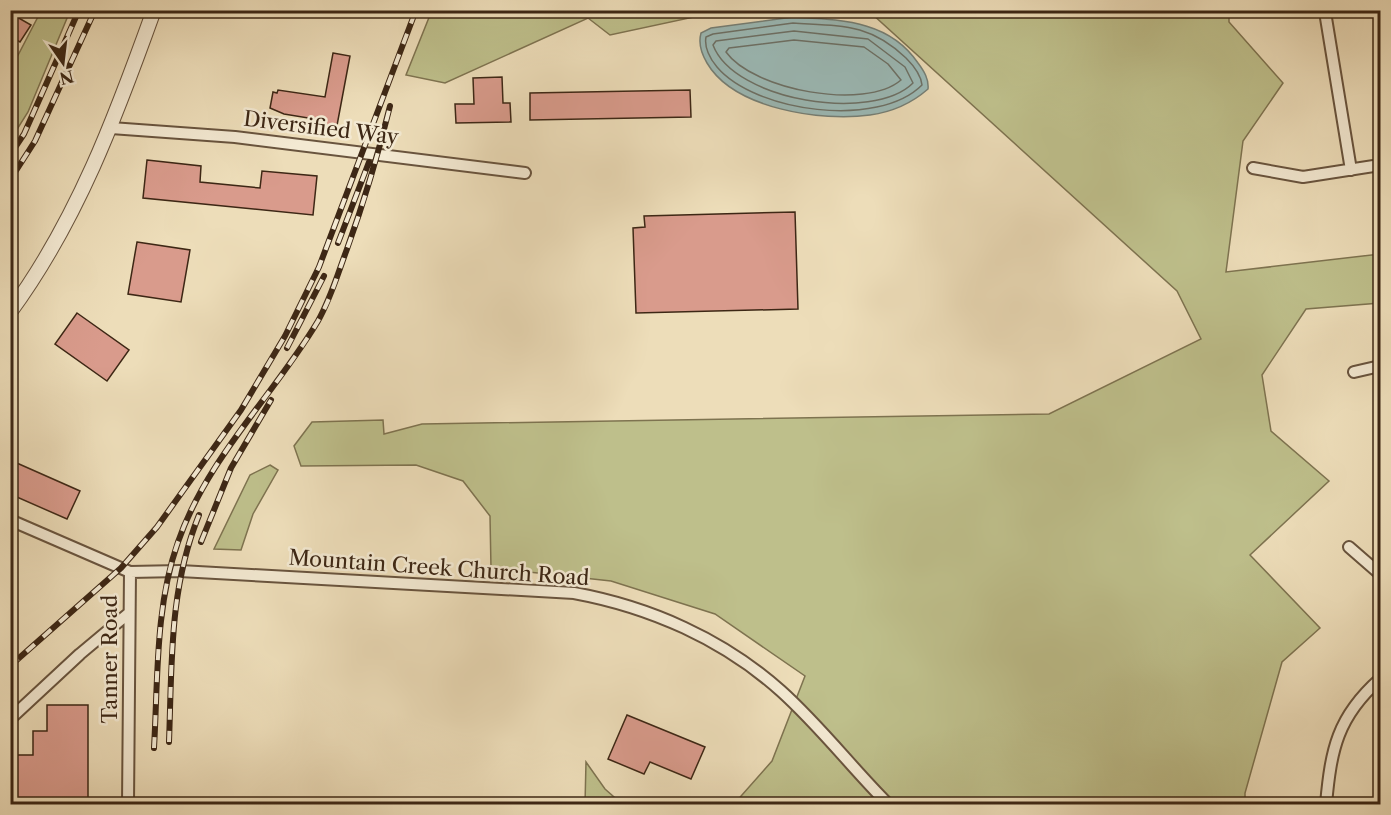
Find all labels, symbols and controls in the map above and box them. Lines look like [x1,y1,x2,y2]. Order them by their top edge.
north arrow [33,33,93,93]
text: N [57,66,76,89]
street label: Diversified Way [242,106,400,149]
street label: Mountain Creek Church Road [288,545,590,590]
street label: Tanner Road [97,594,122,723]

